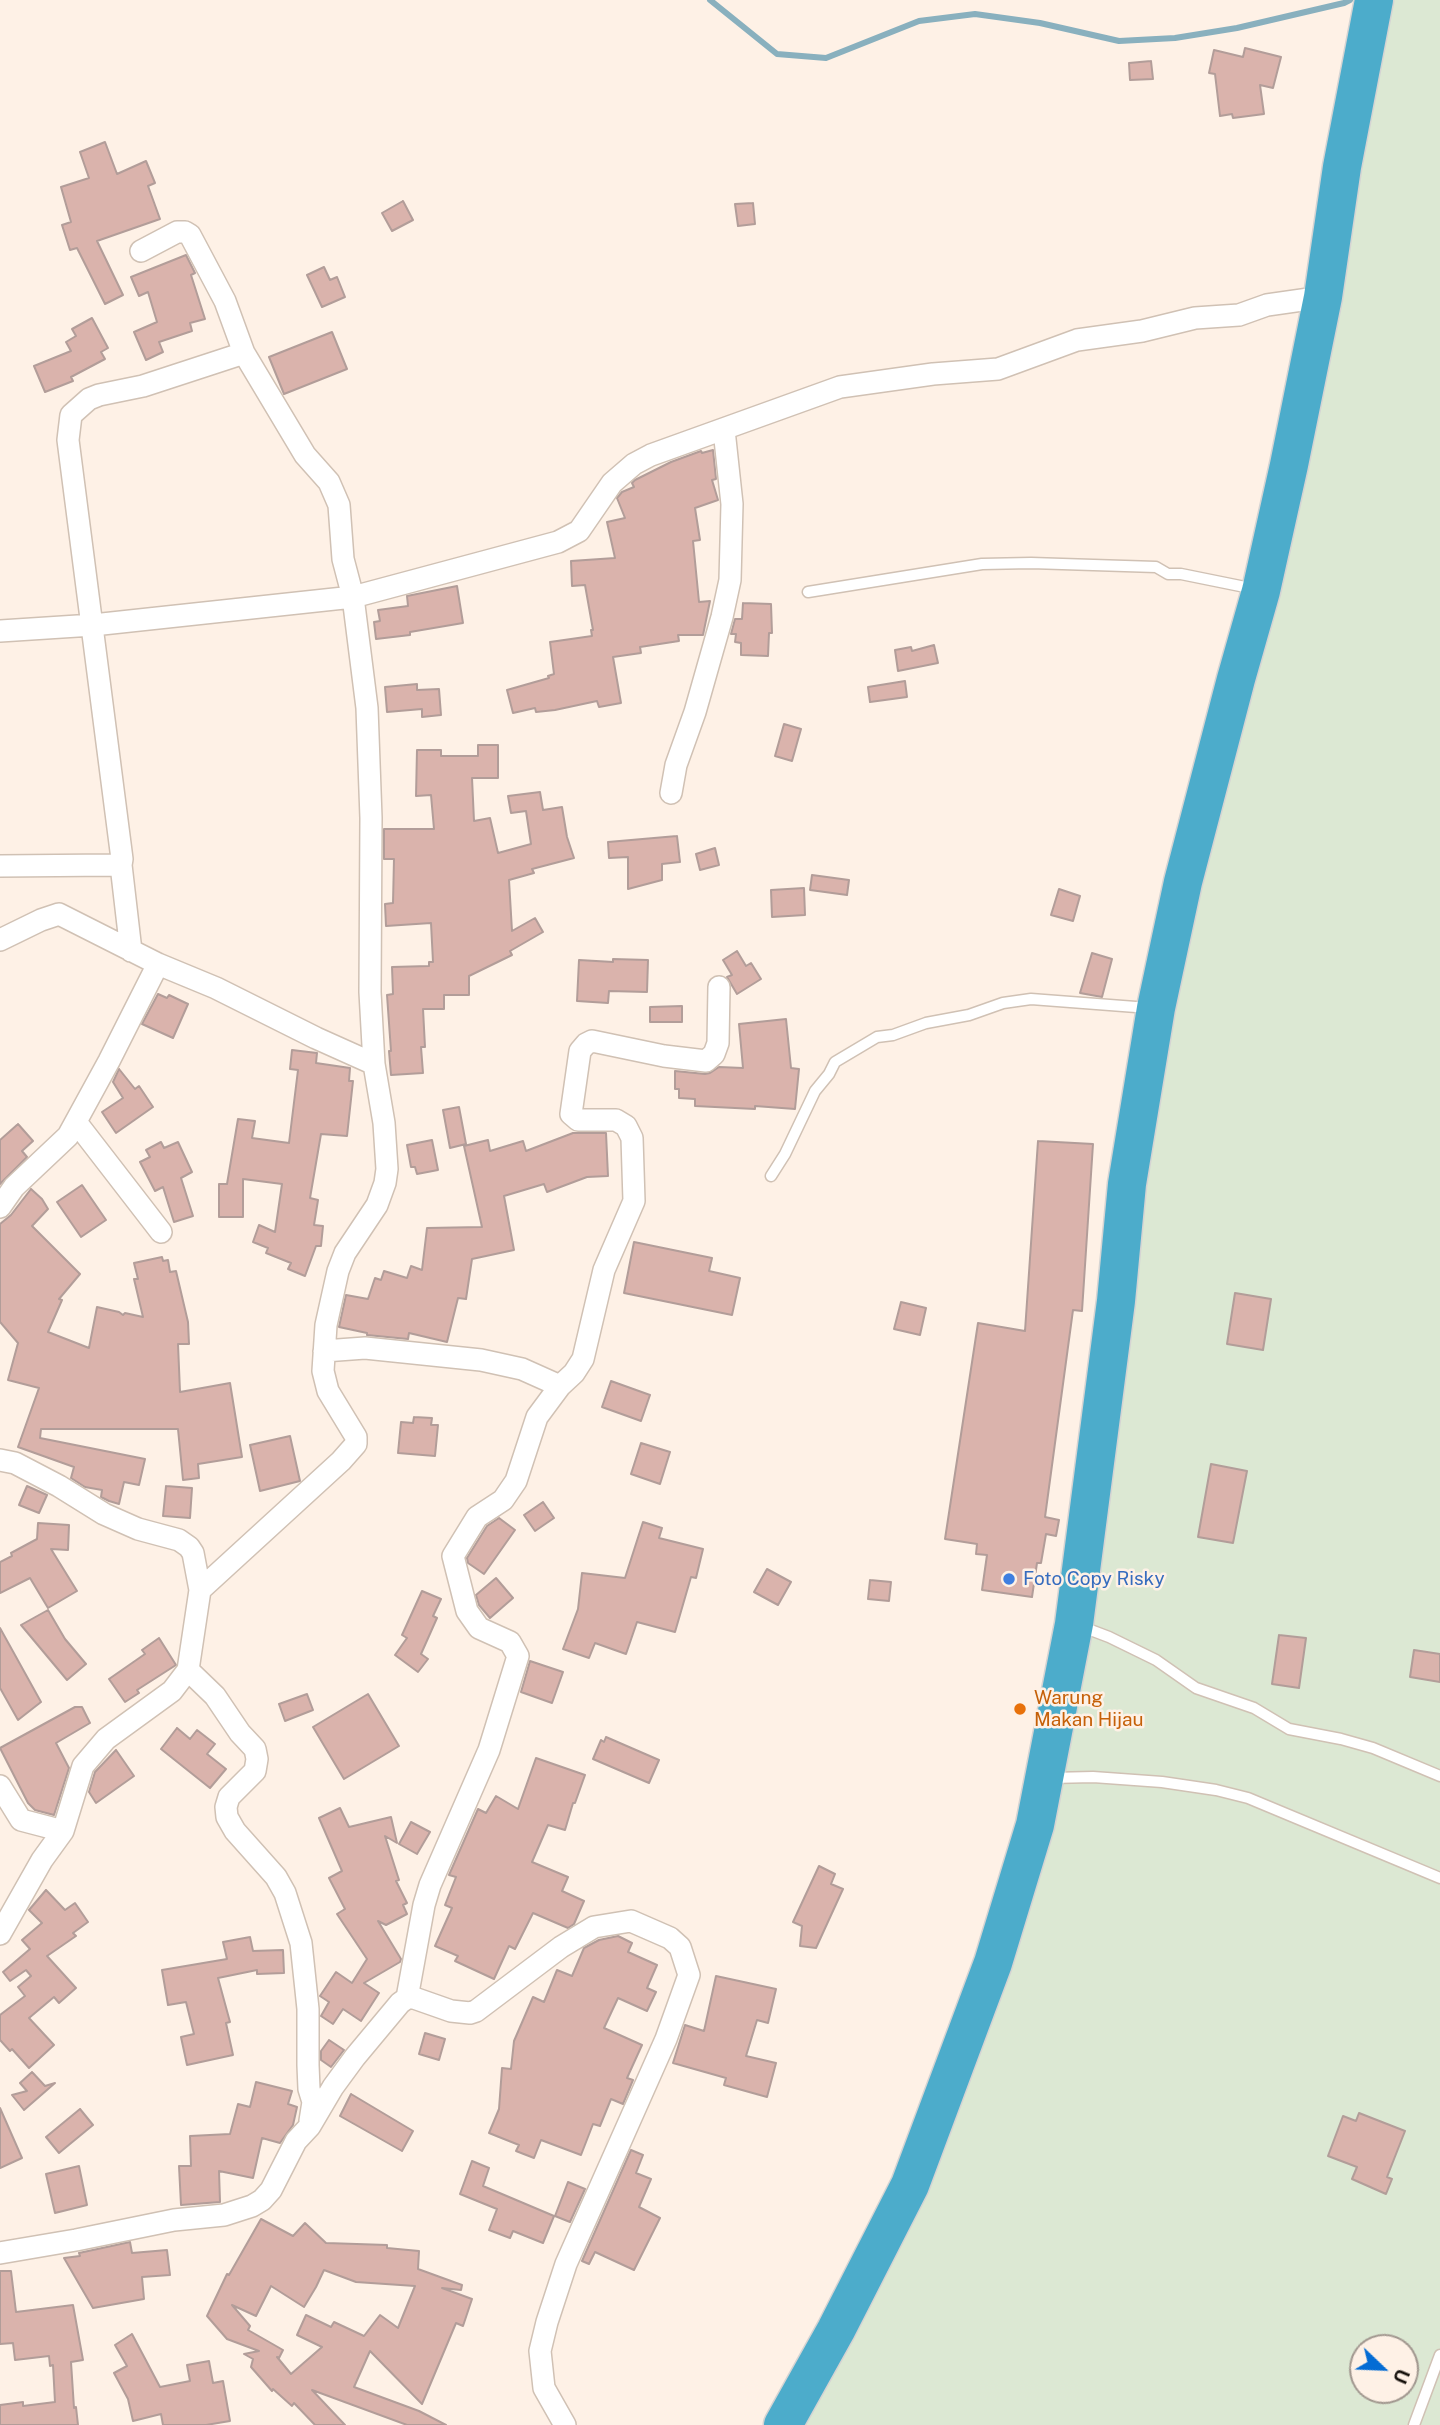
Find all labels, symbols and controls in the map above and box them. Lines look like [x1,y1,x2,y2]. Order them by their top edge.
place label: Foto Copy Risky [1023,1568,1165,1590]
marker: Foto Copy Risky [1001,1571,1017,1587]
place label: Warung Makan Hijau [1034,1687,1144,1731]
marker: Warung Makan Hijau [1012,1701,1028,1717]
north arrow [1349,2334,1419,2404]
text: U [1389,2366,1414,2387]

